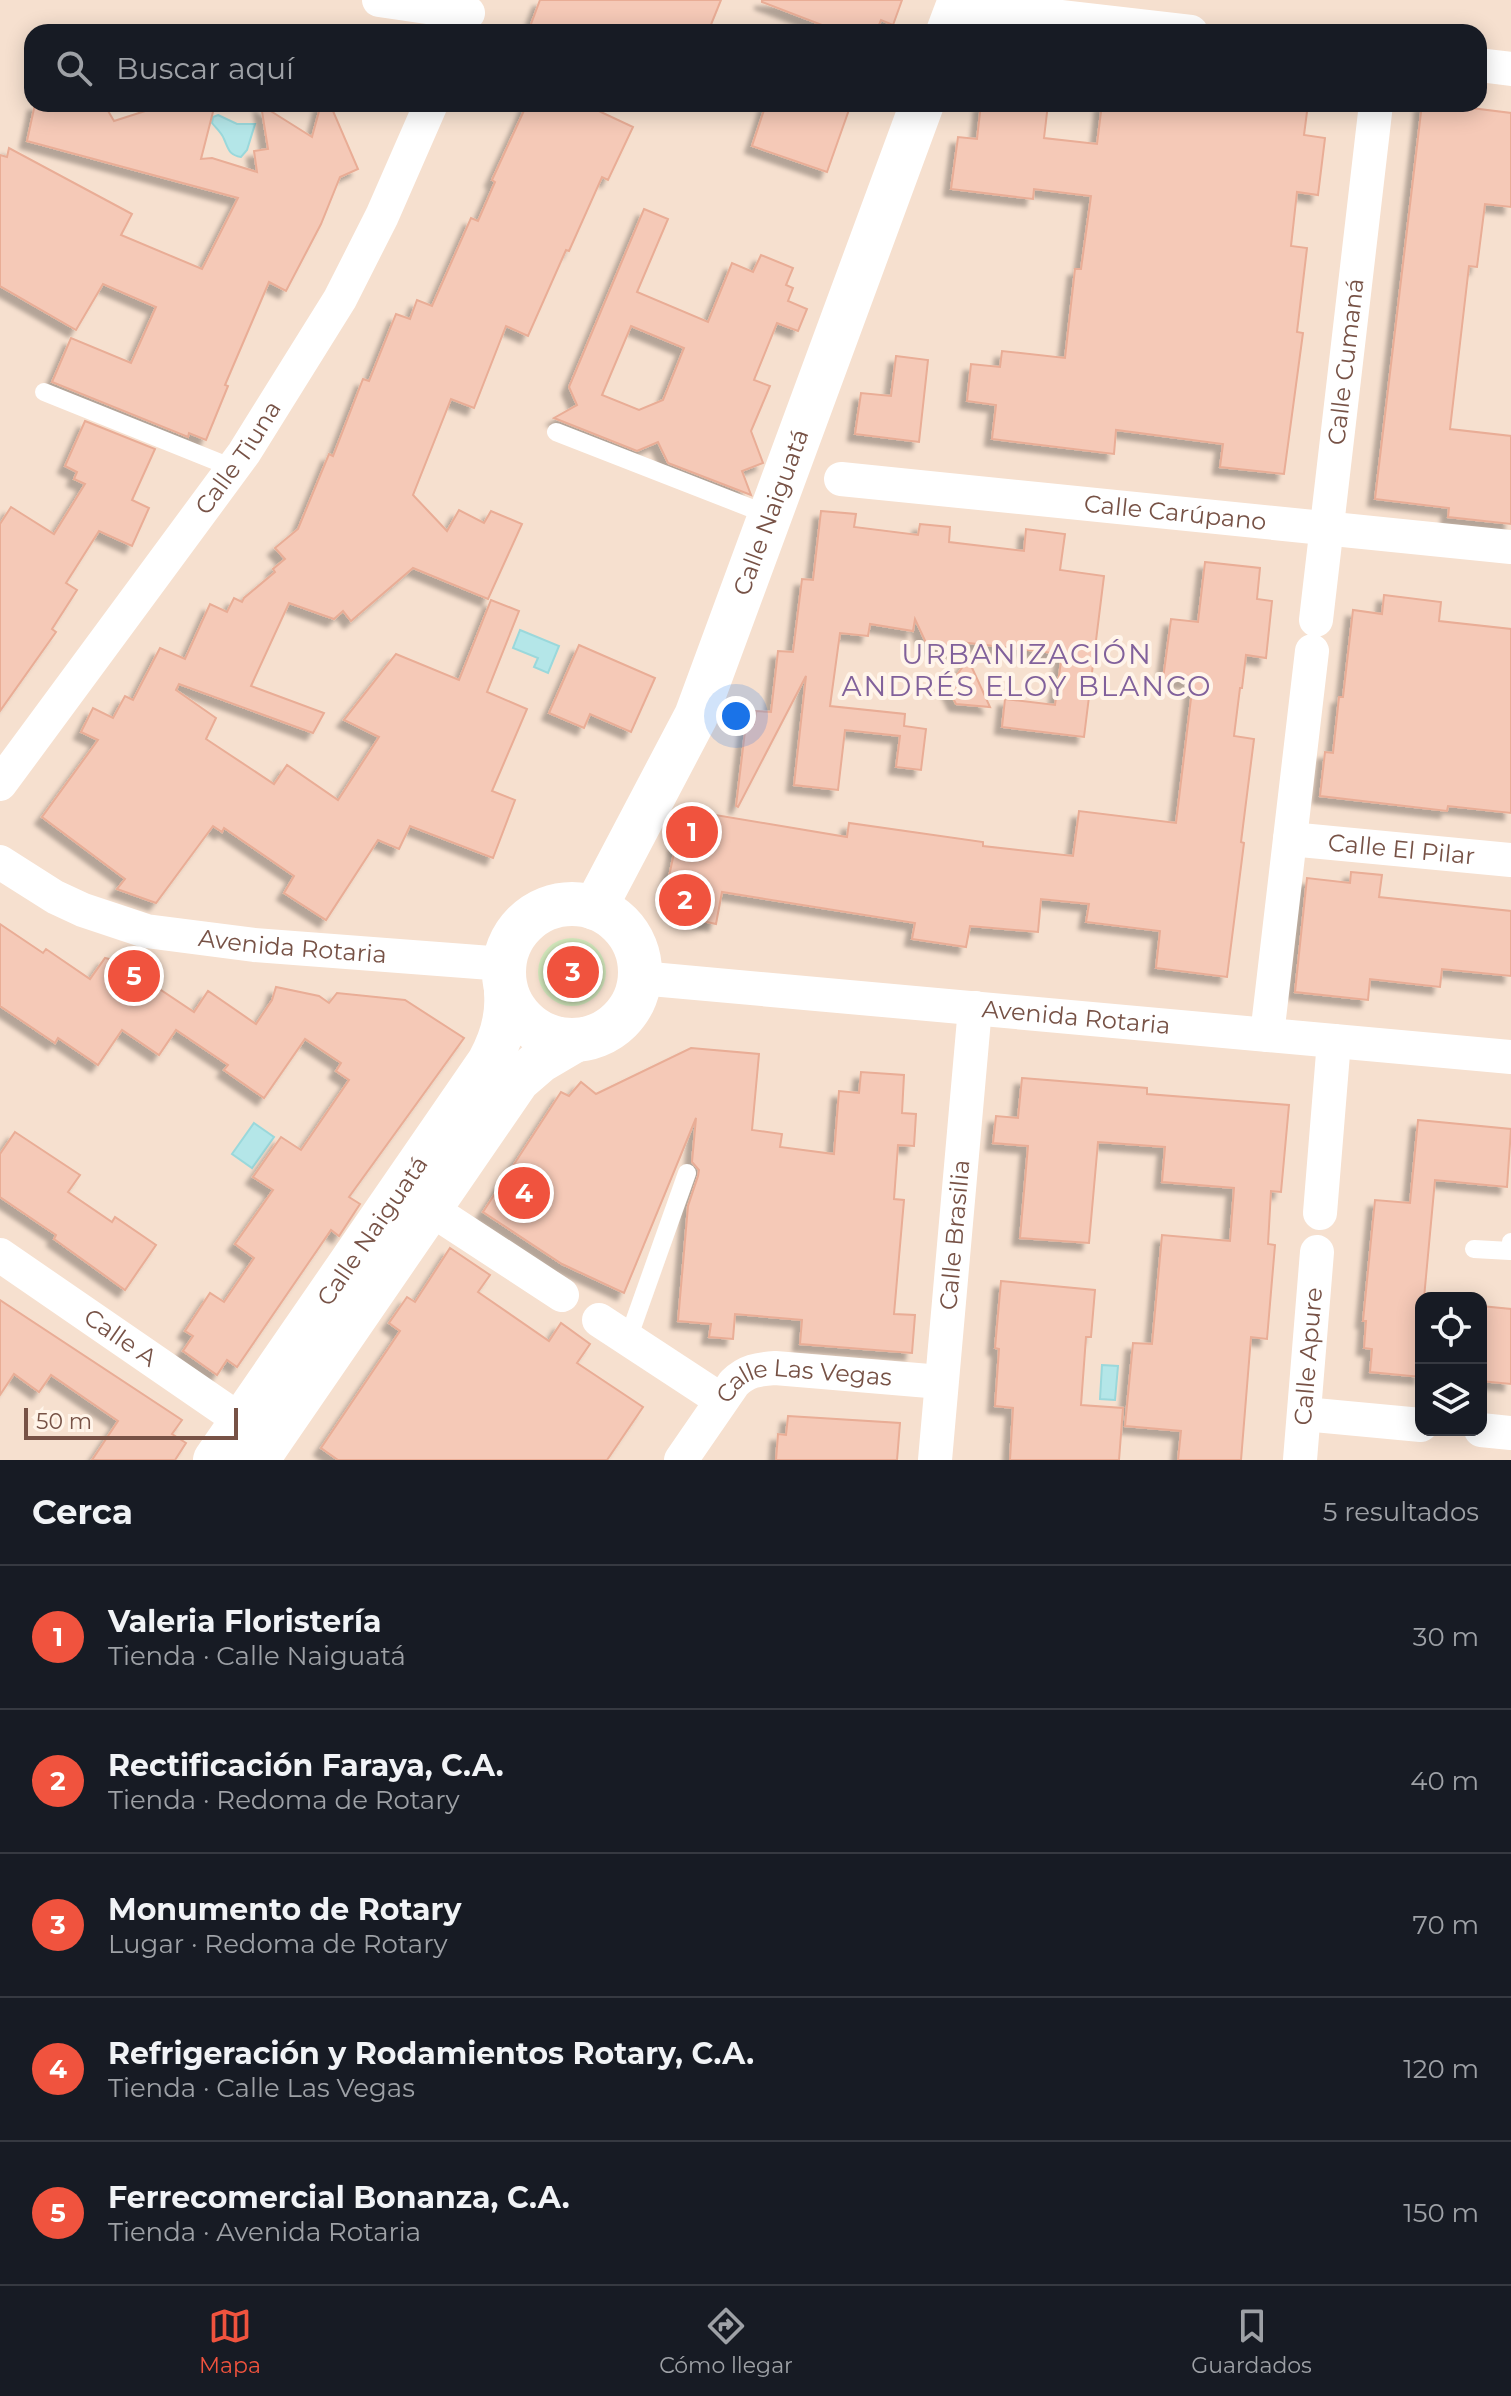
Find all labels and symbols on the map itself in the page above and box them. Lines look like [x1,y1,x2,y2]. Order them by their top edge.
street label: Calle Cumaná [1321,277,1370,447]
street label: Calle Tiuna [189,395,287,520]
street label: Calle Naiguatá [727,425,815,599]
street label: Calle Carúpano [1083,489,1268,536]
district label: URBANIZACIÓN ANDRÉS ELOY BLANCO [842,637,1212,703]
your location [716,696,756,736]
pin: 1 [666,802,718,862]
street label: Calle El Pilar [1327,828,1476,871]
pin: 2 [659,870,711,930]
street label: Avenida Rotaria [197,923,388,969]
pin: 3 [547,942,599,1002]
pin: 5 [108,946,160,1006]
street label: Avenida Rotaria [981,994,1172,1040]
street label: Calle Naiguatá [311,1150,434,1311]
street label: Calle Brasilia [933,1158,976,1311]
pin: 4 [498,1163,550,1223]
street label: Calle Apure [1288,1286,1328,1426]
street label: Calle A [79,1302,163,1373]
street label: Calle Las Vegas [710,1353,893,1408]
scale bar [24,1404,238,1440]

